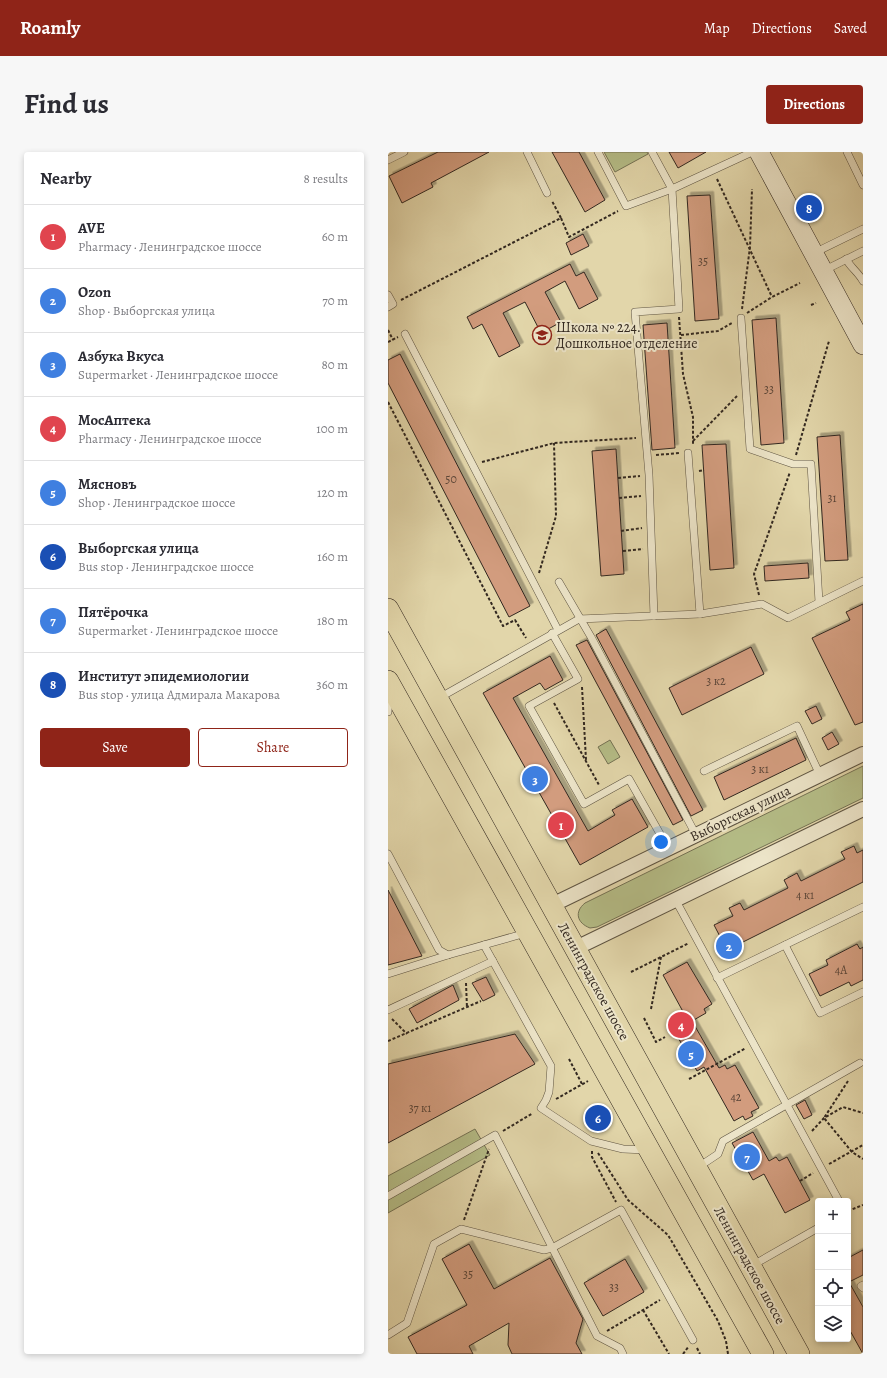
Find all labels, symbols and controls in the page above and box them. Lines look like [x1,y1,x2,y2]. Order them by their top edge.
text: Roamly [20,15,80,41]
text: Map [704,19,730,38]
text: Directions [752,19,812,38]
text: Saved [834,19,867,38]
text: Find us [24,85,109,123]
button: Directions [766,85,863,124]
text: Nearby [40,167,91,190]
text: 8 results [304,170,348,187]
pin: 8 [796,193,822,223]
text: AVE [78,218,105,238]
text: 1 [51,228,55,245]
text: 60 m [322,228,348,245]
text: Pharmacy · Ленинградское шоссе [78,238,262,255]
house number: 35 [698,253,708,269]
text: Ozon [78,282,111,302]
text: 2 [50,292,56,309]
text: 70 m [322,292,348,309]
text: Shop · Выборгская улица [78,302,215,319]
place label: Школа № 224. Дошкольное отделение [556,318,698,353]
school or university icon: Школа № 224. Дошкольное отделение [531,324,553,346]
text: Азбука Вкуса [78,346,164,366]
text: 3 [50,356,56,373]
text: 80 m [321,356,348,373]
text: Supermarket · Ленинградское шоссе [78,366,278,383]
house number: 33 [764,381,774,397]
text: МосАптека [78,410,151,430]
text: 4 [50,420,56,437]
text: 100 m [316,420,348,437]
text: Pharmacy · Ленинградское шоссе [78,430,262,447]
house number: 50 [445,471,457,487]
text: Мясновъ [78,474,136,494]
text: 5 [50,484,56,501]
text: 120 m [317,484,348,501]
house number: 31 [827,490,837,506]
text: Shop · Ленинградское шоссе [78,494,235,511]
text: Выборгская улица [78,538,199,558]
text: 6 [50,548,56,565]
text: 160 m [317,548,348,565]
text: Bus stop · Ленинградское шоссе [78,558,254,575]
text: Пятёрочка [78,602,148,622]
text: 7 [50,612,56,629]
text: 180 m [317,612,348,629]
text: Supermarket · Ленинградское шоссе [78,622,278,639]
text: Институт эпидемиологии [78,666,249,686]
house number: 3 к2 [706,673,726,689]
text: 8 [50,676,56,693]
text: 360 m [316,676,348,693]
text: Bus stop · улица Адмирала Макарова [78,686,280,703]
button: Save [40,728,190,767]
button: Share [198,728,348,767]
house number: 3 к1 [751,761,769,777]
pin: 3 [522,764,548,794]
street label: Выборгская улица [687,781,794,846]
pin: 1 [548,810,574,840]
your location [651,832,671,852]
house number: 4 к1 [796,887,814,903]
street label: Ленинградское шоссе [553,919,634,1044]
pin: 2 [716,931,742,961]
house number: 4А [835,962,848,978]
pin: 4 [668,1010,694,1040]
pin: 5 [678,1039,704,1069]
house number: 42 [730,1089,742,1105]
house number: 37 к1 [409,1100,431,1116]
pin: 6 [585,1103,611,1133]
pin: 7 [734,1142,760,1172]
map controls [815,1198,851,1342]
button: + [815,1198,851,1234]
street label: Ленинградское шоссе [709,1203,790,1328]
button: − [815,1234,851,1270]
house number: 35 [463,1266,473,1282]
button: locate [815,1270,851,1306]
house number: 33 [609,1279,619,1295]
button: layers [815,1306,851,1342]

